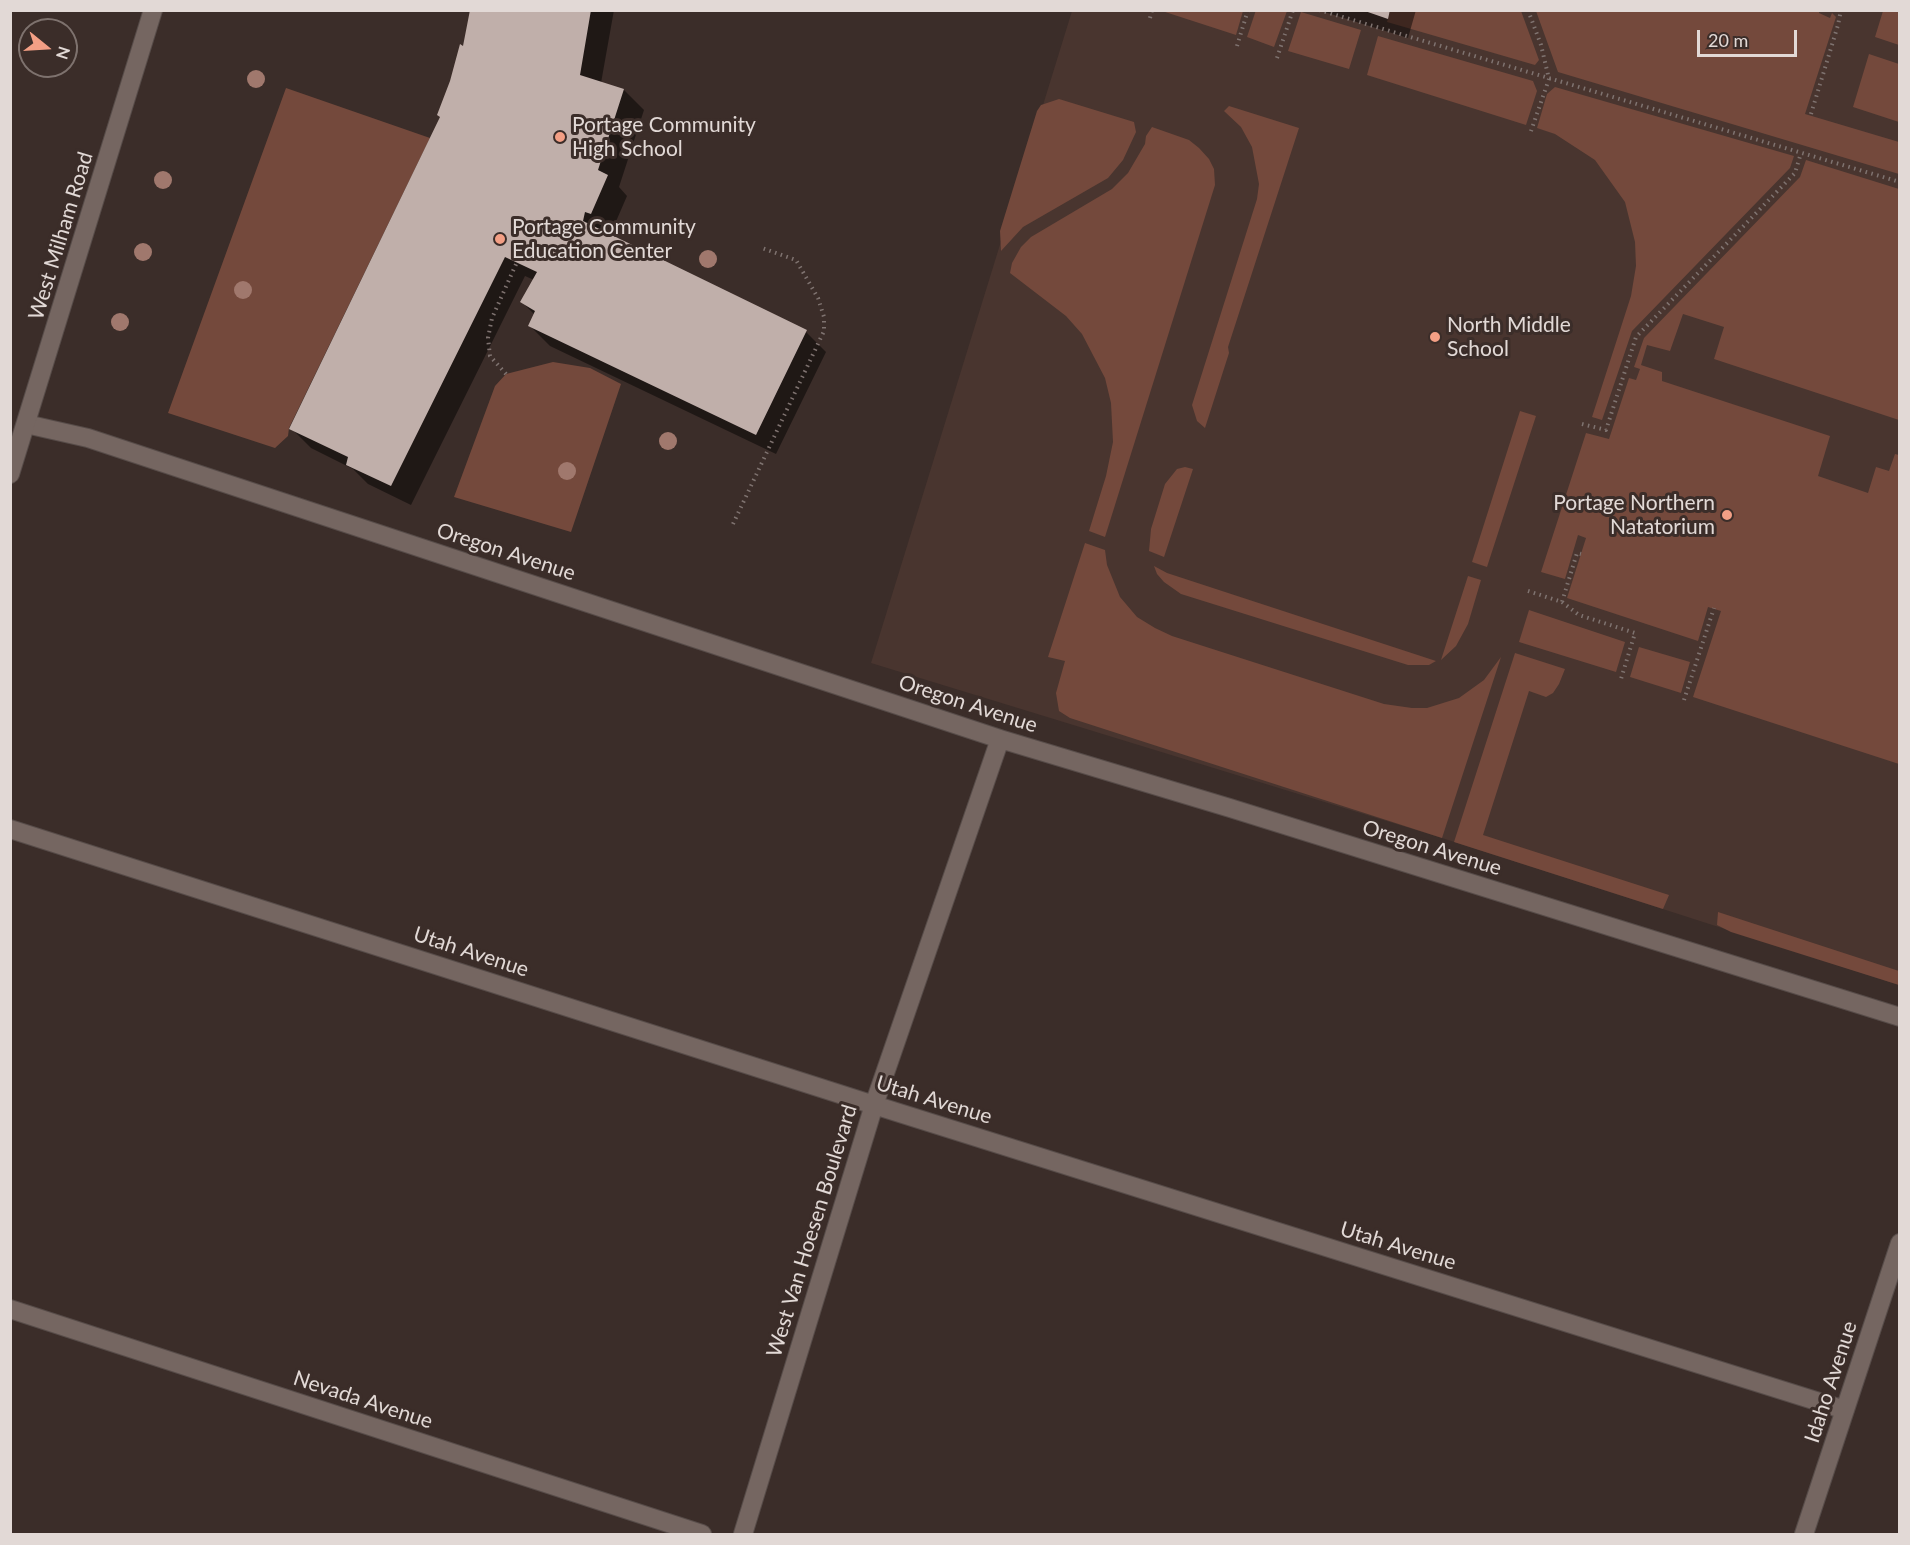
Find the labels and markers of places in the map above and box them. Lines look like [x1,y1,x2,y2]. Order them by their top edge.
place label: Portage Community High School [572,112,756,162]
marker: Portage Community High School [553,130,567,144]
place label: Portage Community Education Center [512,214,696,264]
marker: Portage Community Education Center [493,232,507,246]
place label: North Middle School [1447,312,1571,362]
marker: North Middle School [1428,330,1442,344]
place label: Portage Northern Natatorium [1553,490,1715,540]
marker: Portage Northern Natatorium [1720,508,1734,522]

